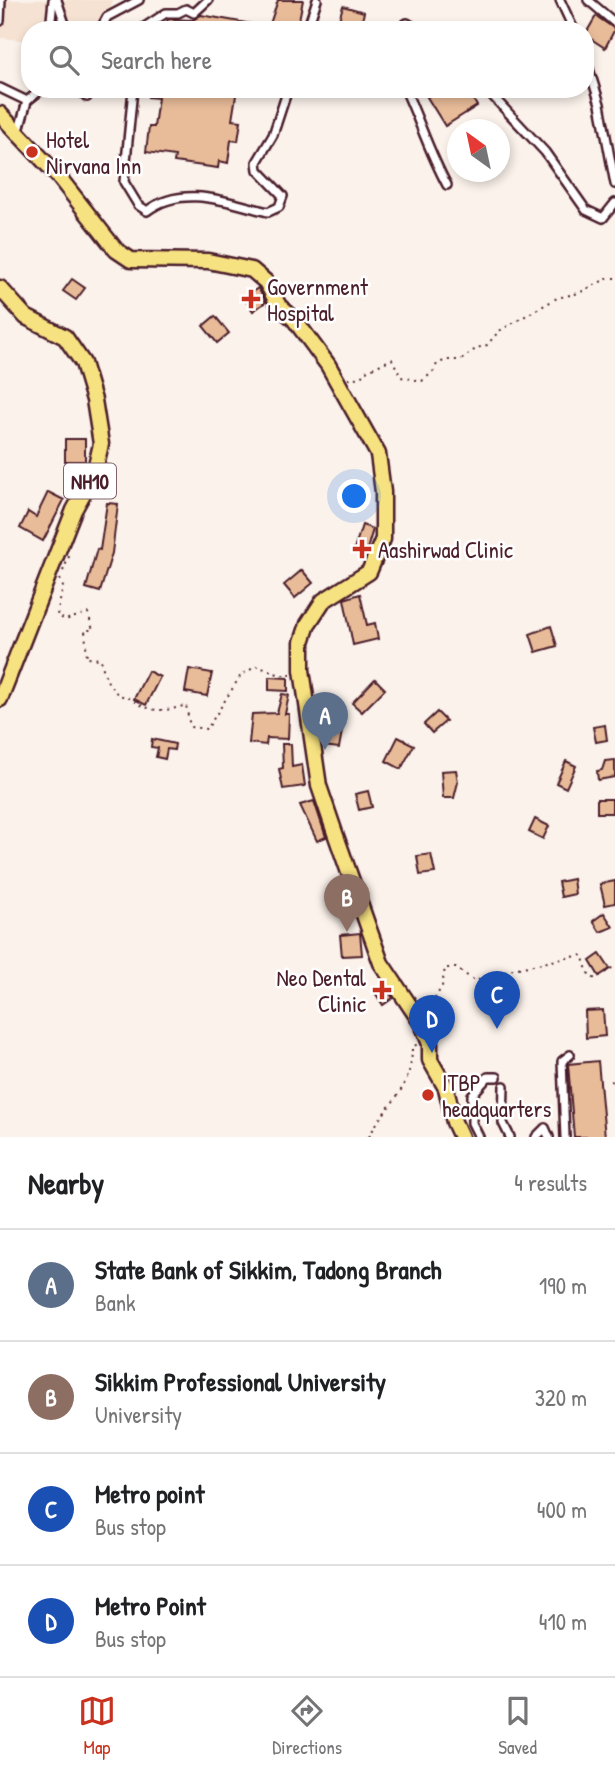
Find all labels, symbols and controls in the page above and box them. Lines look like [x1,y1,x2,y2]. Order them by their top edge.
search box [21,21,594,98]
icon: search [45,41,83,79]
text: Search here [101,42,212,77]
north arrow [447,119,510,182]
place label: Hotel Nirvana Inn [46,124,141,181]
marker: Hotel Nirvana Inn [24,144,40,160]
place label: Government Hospital [267,271,369,328]
marker: Government Hospital [241,289,261,309]
road number: NH10 [64,463,116,498]
your location [337,479,371,513]
place label: Aashirwad Clinic [378,534,513,565]
marker: Aashirwad Clinic [352,539,372,559]
pin: A [302,692,348,750]
pin: B [324,874,370,932]
place label: Neo Dental Clinic [277,962,367,1019]
pin: C [474,971,520,1029]
marker: Neo Dental Clinic [372,980,392,1000]
pin: D [409,995,455,1053]
place label: ITBP headquarters [442,1067,551,1124]
marker: ITBP headquarters [420,1087,436,1103]
text: Nearby [28,1163,104,1203]
text: 4 results [514,1167,587,1198]
text: State Bank of Sikkim, Tadong Branch [95,1252,442,1287]
text: A [45,1270,57,1301]
text: 190 m [539,1270,587,1301]
text: Bank [95,1287,136,1318]
text: Sikkim Professional University [95,1364,386,1399]
text: B [45,1382,57,1413]
text: 320 m [535,1382,587,1413]
text: University [95,1399,182,1430]
text: Metro point [95,1476,204,1511]
text: C [45,1494,57,1525]
text: 400 m [537,1494,587,1525]
text: Bus stop [95,1511,166,1542]
text: Metro Point [95,1588,206,1623]
text: D [46,1606,56,1637]
text: 410 m [539,1606,587,1637]
text: Bus stop [95,1623,166,1654]
tab: Map [78,1692,116,1760]
tab: Directions [272,1692,342,1760]
tab: Saved [498,1692,537,1760]

